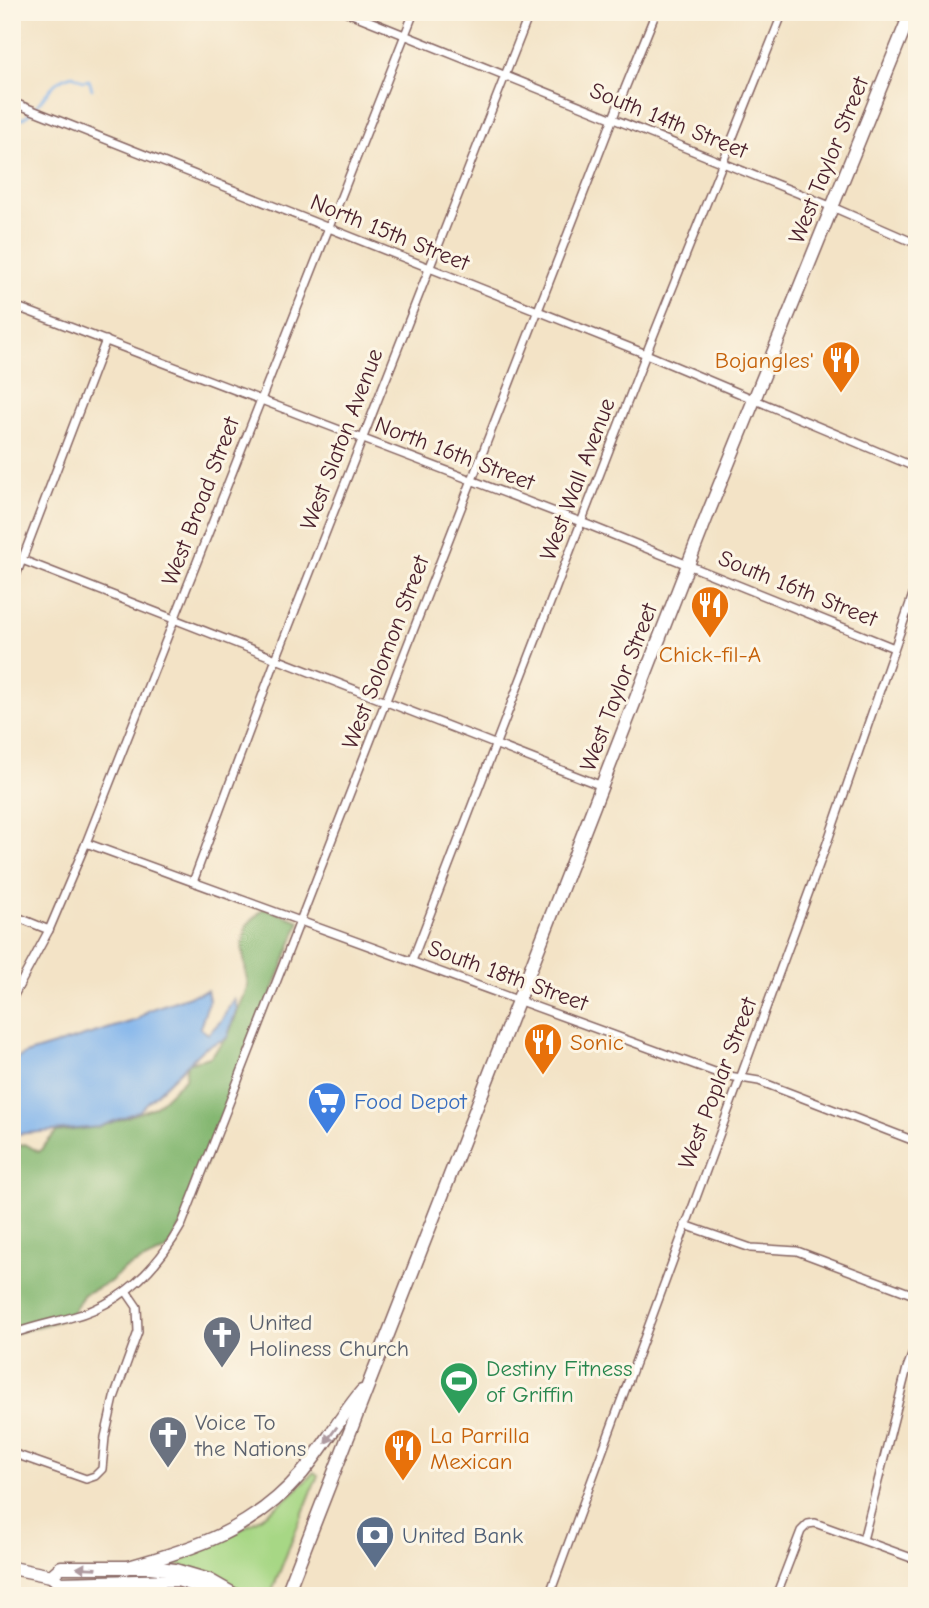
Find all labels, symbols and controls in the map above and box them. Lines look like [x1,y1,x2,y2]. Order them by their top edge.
street label: West Taylor Street [783,72,875,247]
street label: South 14th Street [586,77,753,165]
street label: North 15th Street [307,188,474,277]
restaurant icon: Bojangles' [820,339,862,394]
street label: West Slaton Avenue [294,345,388,534]
place label: Bojangles' [715,347,814,374]
street label: West Wall Avenue [534,394,621,564]
street label: North 16th Street [371,411,540,497]
street label: West Broad Street [156,412,246,589]
street label: South 16th Street [714,544,883,633]
street label: West Solomon Street [336,550,435,753]
restaurant icon: Chick-fil-A [689,584,731,639]
street label: West Taylor Street [574,598,663,775]
place label: Chick-fil-A [659,641,761,668]
street label: South 18th Street [424,934,593,1017]
street label: West Poplar Street [672,992,763,1173]
restaurant icon: Sonic [522,1021,564,1076]
place label: Sonic [570,1029,624,1056]
supermarket icon: Food Depot [306,1080,348,1135]
place label: Food Depot [354,1088,468,1115]
place label: United Holiness Church [249,1309,409,1362]
church icon: United Holiness Church [201,1314,243,1369]
place label: Destiny Fitness of Griffin [486,1355,633,1408]
sports icon: Destiny Fitness of Griffin [438,1360,480,1415]
place label: Voice To the Nations [194,1409,306,1462]
church icon: Voice To the Nations [147,1414,189,1469]
place label: La Parrilla Mexican [430,1422,530,1475]
one-way arrow [324,1426,338,1444]
restaurant icon: La Parrilla Mexican [382,1427,424,1482]
bank icon: United Bank [354,1514,396,1569]
place label: United Bank [402,1522,523,1549]
one-way arrow [75,1562,97,1573]

